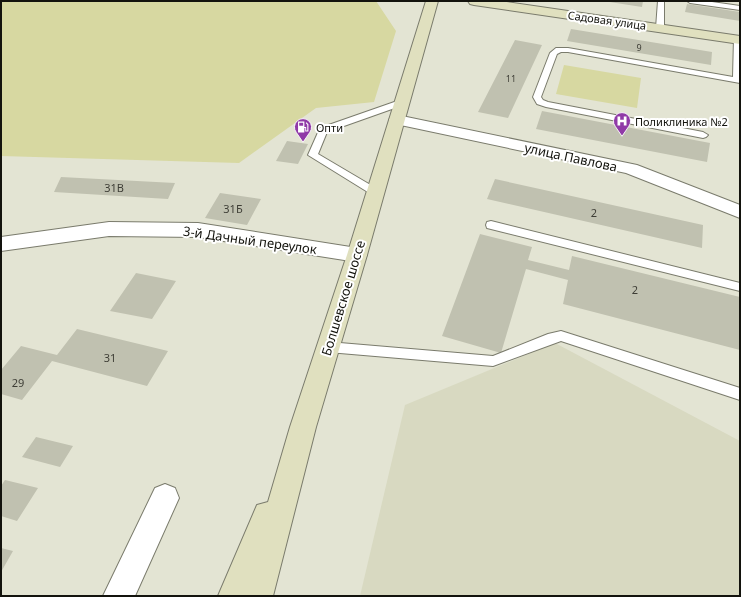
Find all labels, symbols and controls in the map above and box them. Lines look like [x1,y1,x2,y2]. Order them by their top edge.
street label: Садовая улица [567,7,647,33]
house number: 9 [636,41,642,54]
house number: 11 [506,72,516,85]
hospital icon: Поликлиника №2 [612,111,632,136]
place label: Поликлиника №2 [635,114,728,129]
fuel station icon: Опти [293,117,313,142]
place label: Опти [316,120,343,135]
street label: улица Павлова [523,138,619,176]
house number: 31В [104,180,124,195]
house number: 31Б [223,201,243,216]
house number: 2 [591,205,597,220]
street label: 3-й Дачный переулок [182,222,318,258]
street label: Болшевское шоссе [317,238,369,358]
house number: 2 [632,282,638,297]
house number: 31 [104,350,116,365]
house number: 29 [12,375,24,390]

